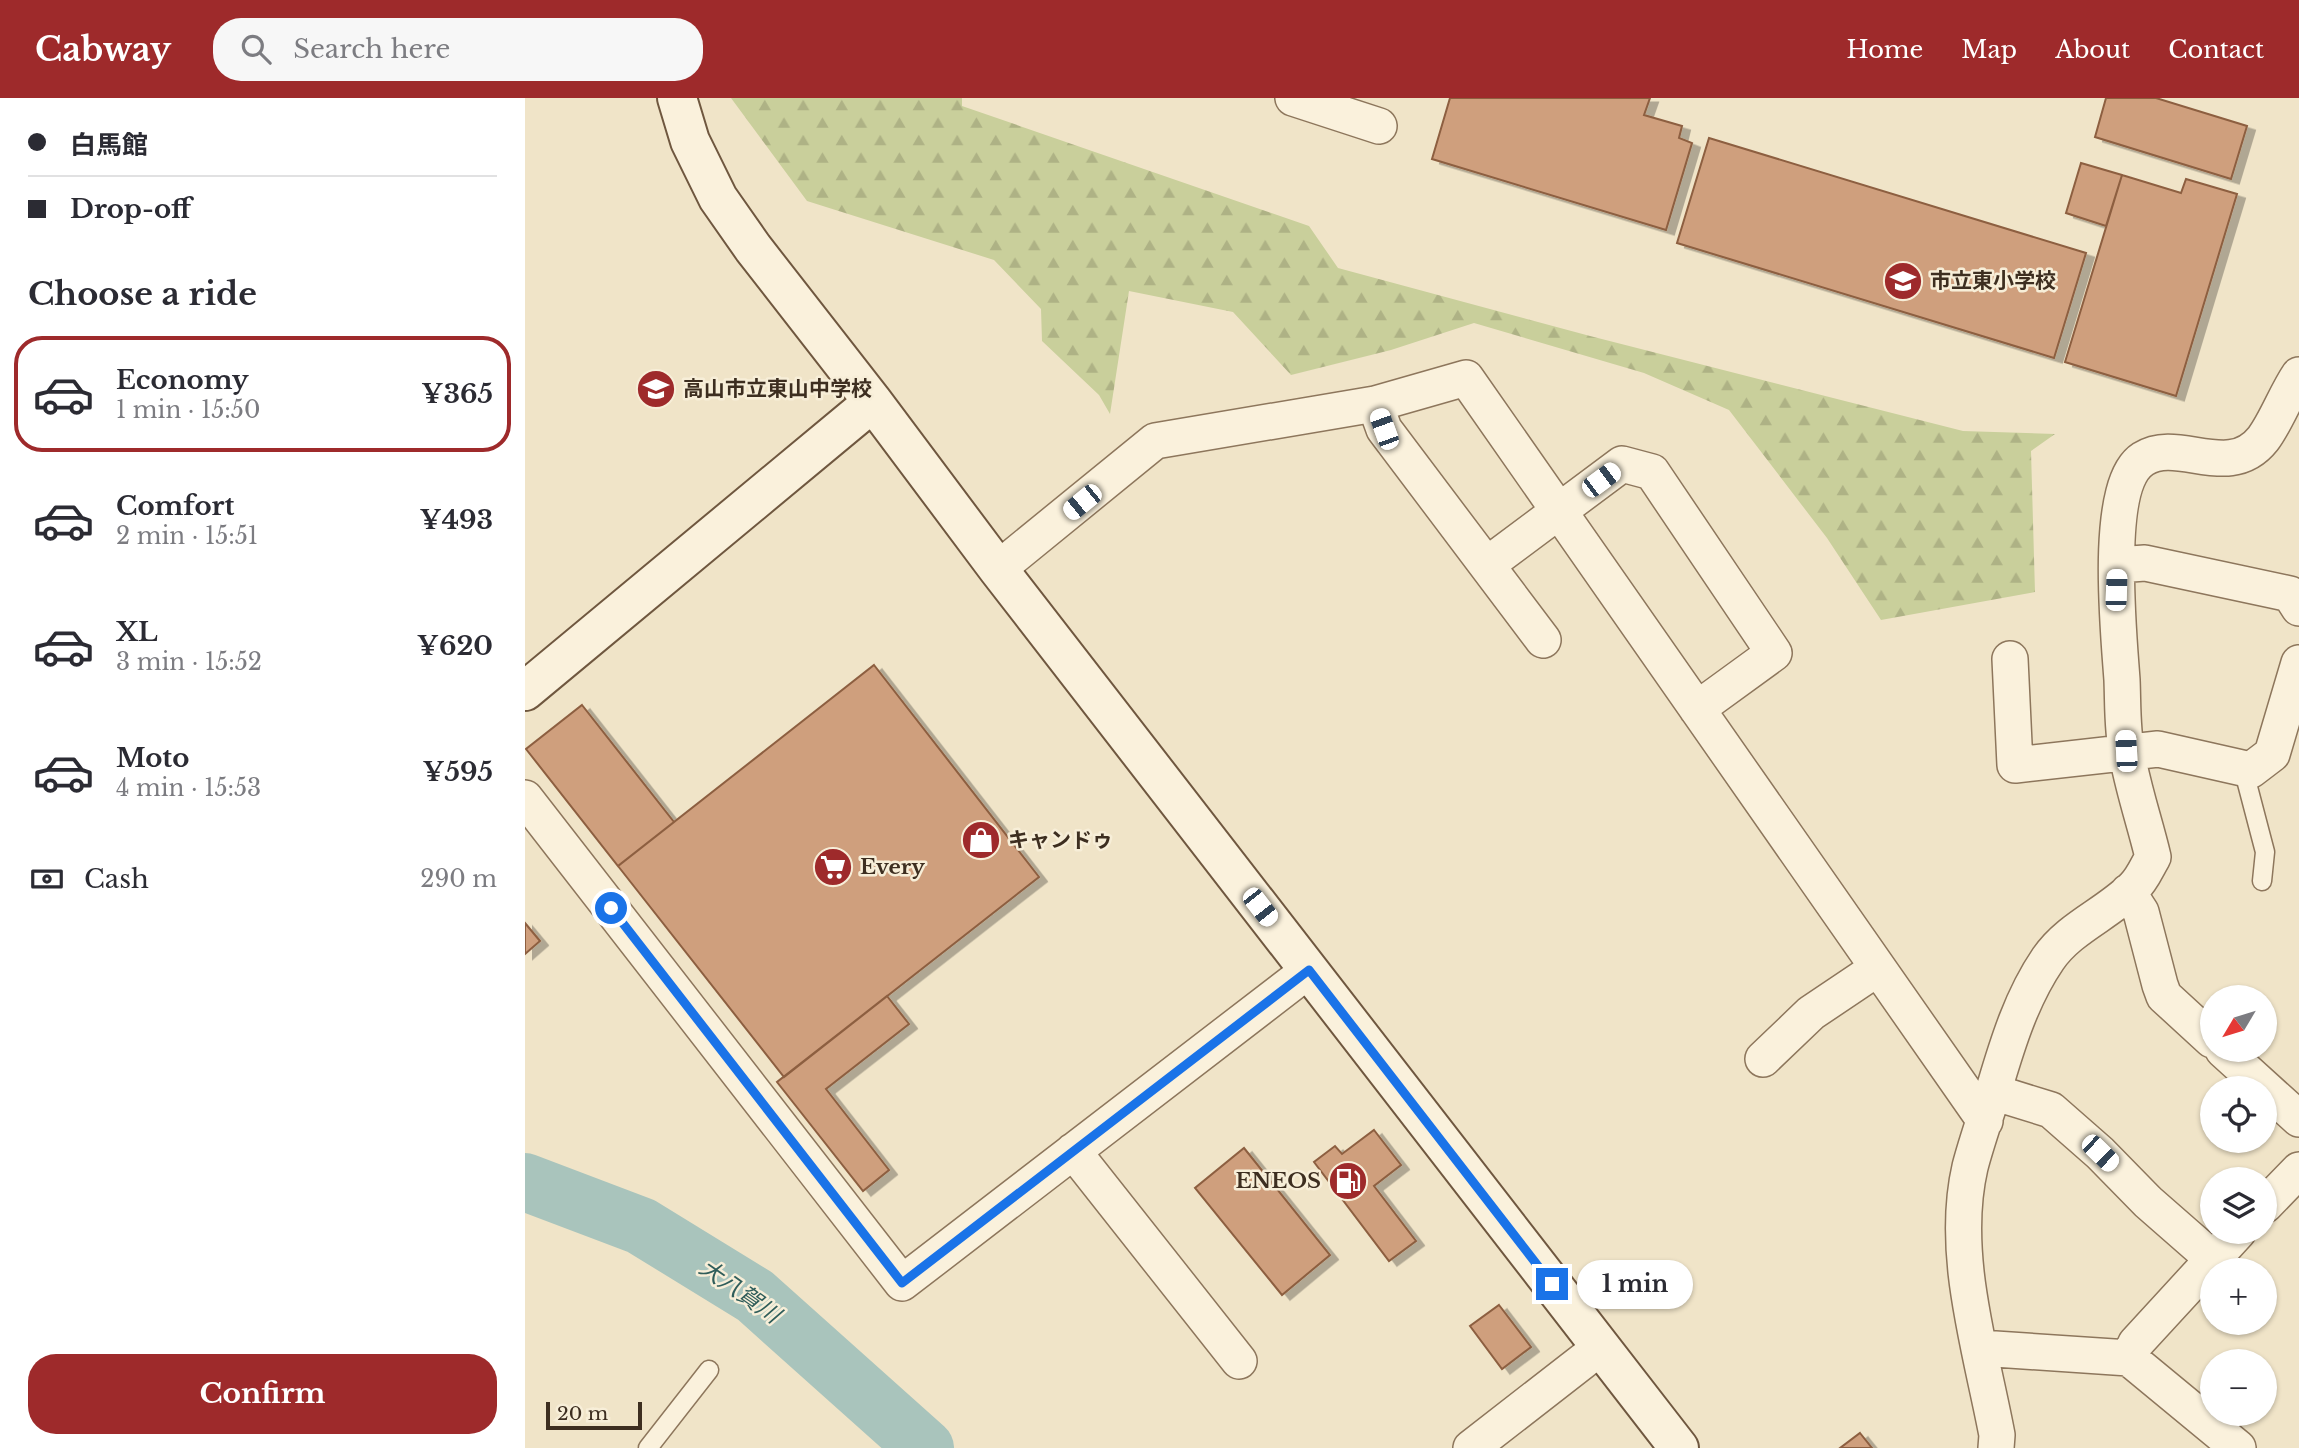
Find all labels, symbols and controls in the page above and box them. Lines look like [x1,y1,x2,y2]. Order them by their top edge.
search box [213,18,703,81]
text: Cabway [35,29,171,70]
icon: search [237,30,275,68]
text: Search here [293,33,450,65]
text: Home [1847,35,1923,64]
text: Map [1961,35,2017,64]
text: About [2055,35,2130,64]
text: Contact [2168,35,2264,64]
text: 白馬館 [70,129,148,161]
text: Drop-off [70,193,191,225]
school or university icon: 市立東小学校 [1882,260,1924,302]
place label: 市立東小学校 [1930,268,2056,294]
text: Choose a ride [28,274,257,314]
icon: car [32,363,95,426]
text: Economy [116,364,249,396]
school or university icon: 高山市立東山中学校 [635,368,677,410]
place label: 高山市立東山中学校 [683,376,872,402]
text: ¥365 [421,378,493,410]
text: 1 min · 15:50 [116,396,260,424]
car [1367,406,1402,452]
car [1578,459,1625,501]
car [1060,481,1105,523]
icon: car [32,489,95,552]
text: Comfort [116,490,234,522]
text: ¥493 [420,504,493,536]
text: 2 min · 15:51 [116,522,258,550]
car [2105,569,2128,611]
icon: car [32,615,95,678]
text: XL [116,616,158,648]
text: ¥620 [417,630,493,662]
text: 3 min · 15:52 [116,648,262,676]
car [2115,729,2138,773]
icon: car [32,741,95,804]
text: Moto [116,742,189,774]
text: ¥595 [422,756,493,788]
text: 4 min · 15:53 [116,774,261,802]
shop icon: キャンドゥ [960,819,1002,861]
place label: キャンドゥ [1008,827,1113,853]
supermarket icon: Every [812,846,854,888]
place label: Every [860,854,925,880]
icon: cash [28,860,66,898]
text: Cash [84,863,149,895]
text: 290 m [420,865,497,893]
car [1239,884,1282,930]
route start [595,892,627,924]
north arrow [2200,985,2277,1062]
map controls [2200,985,2277,1426]
button: locate [2200,1076,2277,1153]
car [2078,1131,2123,1175]
fuel station icon: ENEOS [1327,1160,1369,1202]
button: layers [2200,1167,2277,1244]
place label: ENEOS [1235,1168,1321,1194]
water label: 大八賀川 [694,1253,788,1331]
button: + [2200,1258,2277,1335]
callout: 1 min [1577,1260,1692,1308]
route end [1536,1268,1568,1300]
text: 1 min [1602,1270,1668,1298]
button: − [2200,1349,2277,1426]
button: Confirm [28,1354,497,1434]
scale bar [546,1399,642,1431]
text: 20 m [557,1402,608,1425]

